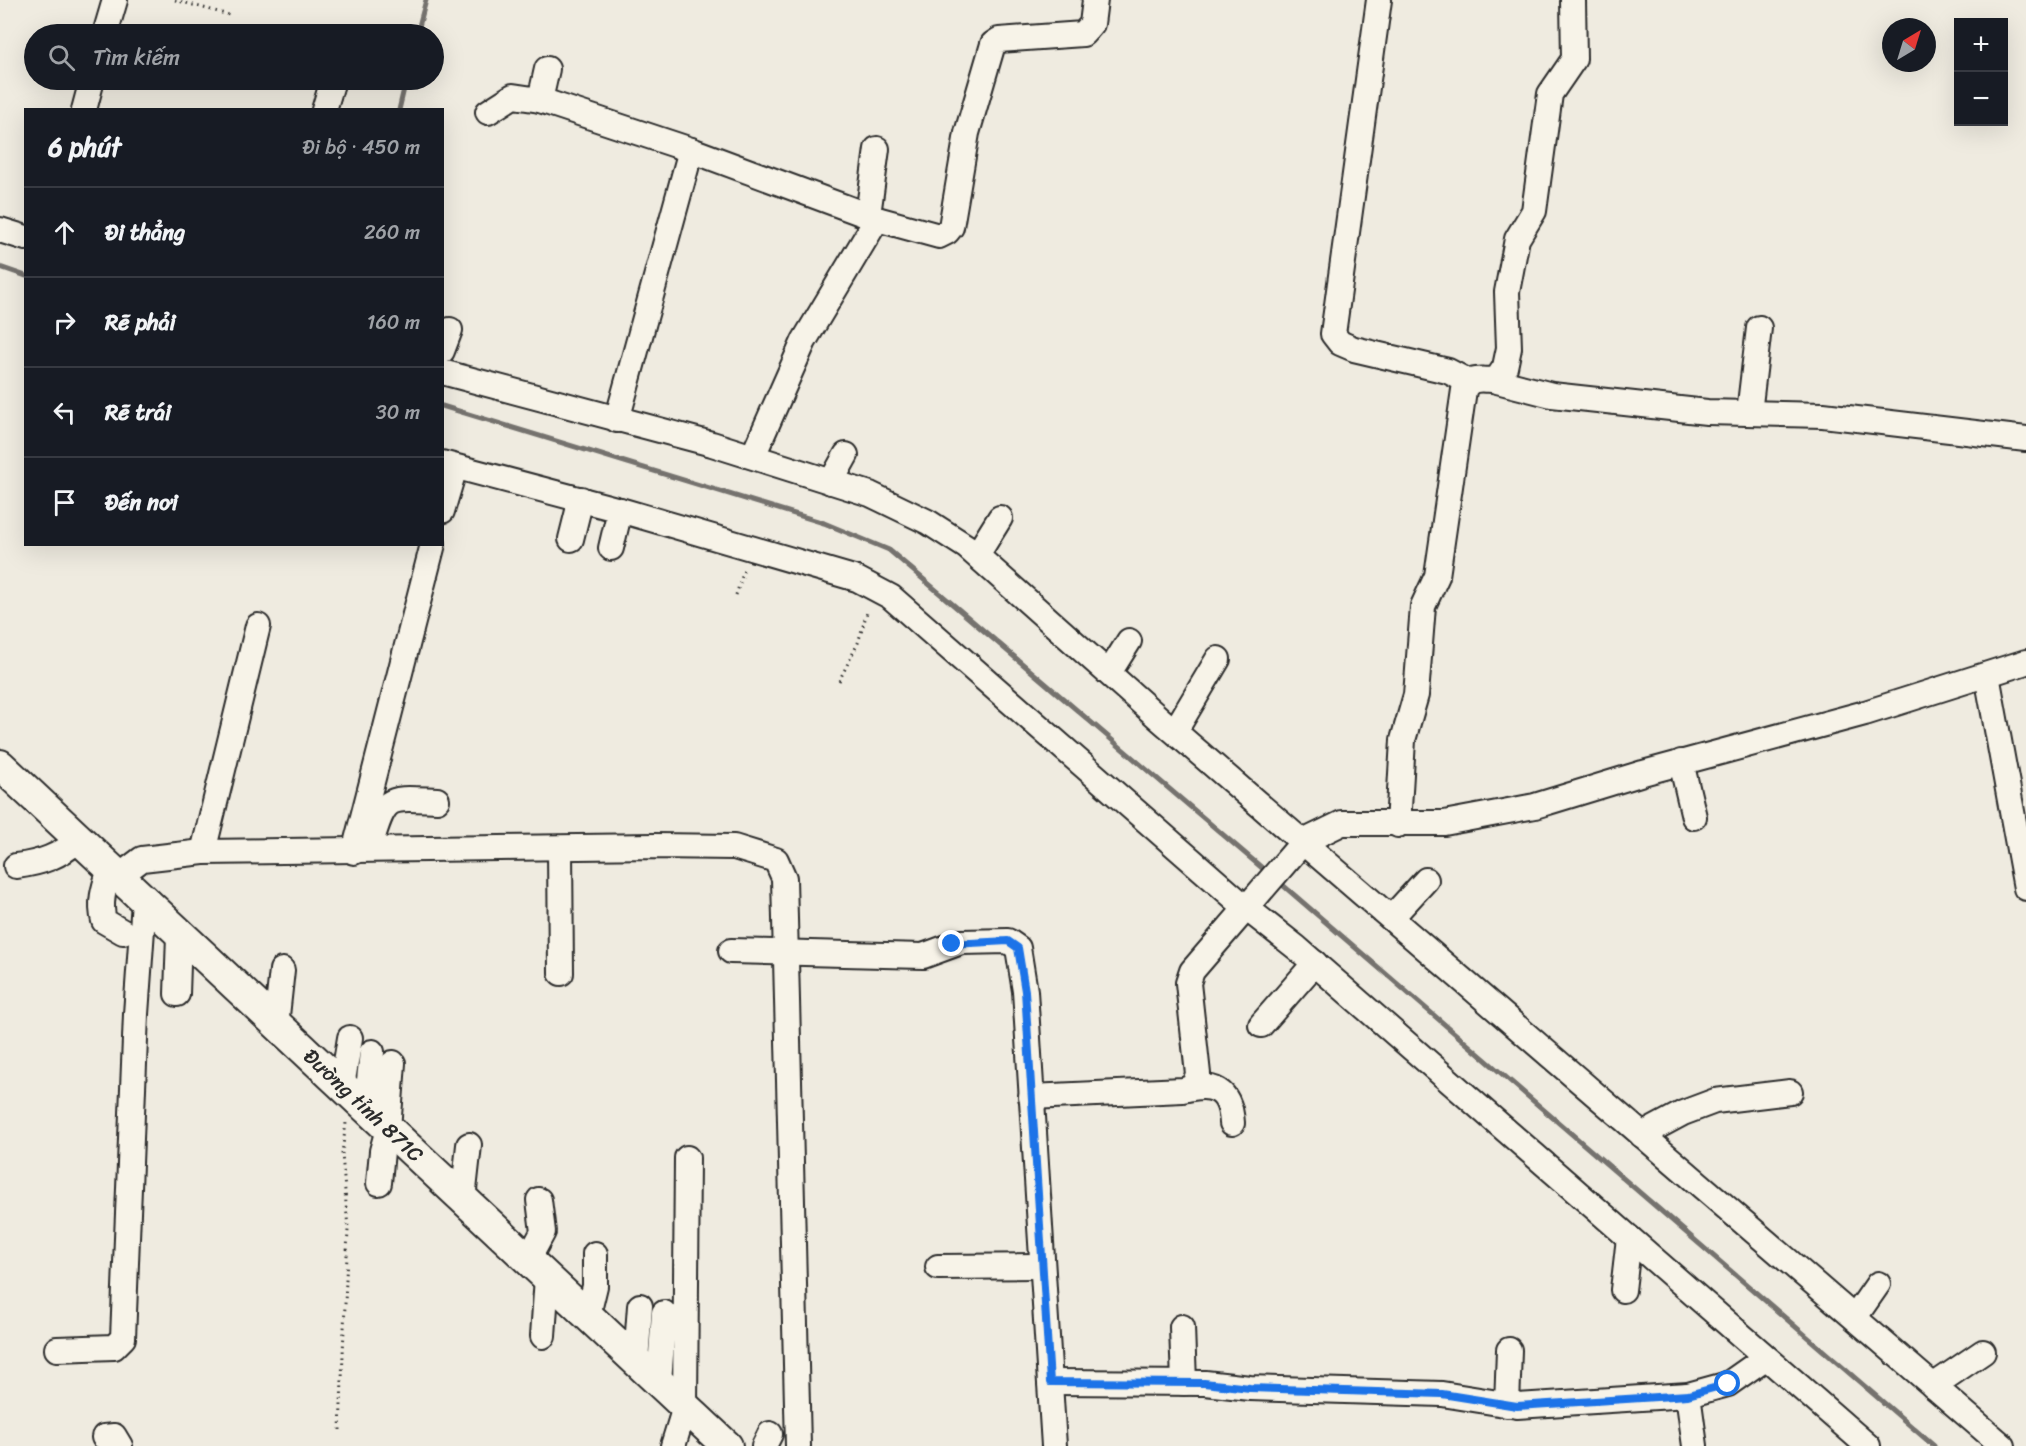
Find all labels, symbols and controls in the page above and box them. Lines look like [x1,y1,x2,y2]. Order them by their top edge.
north arrow [1882,18,1936,72]
map controls [1954,18,2008,126]
button: + [1954,18,2008,72]
search box [24,24,444,90]
text: Tìm kiếm [93,38,180,77]
icon: search [45,41,78,74]
button: − [1954,72,2008,126]
text: 6 phút [48,124,121,170]
text: Đi bộ · 450 m [303,130,420,165]
text: Đi thẳng [105,213,185,252]
text: 260 m [364,215,420,250]
icon: ahead [48,216,81,249]
text: Rẽ phải [105,303,176,342]
text: 160 m [367,305,420,340]
icon: right [48,306,81,339]
text: Rẽ trái [105,393,171,432]
text: 30 m [376,395,420,430]
icon: left [48,396,81,429]
text: Đến nơi [105,483,178,522]
icon: arrive [48,486,81,519]
route end [938,930,964,956]
street label: Đường tỉnh 871C [294,1039,433,1172]
route start [1714,1370,1740,1396]

